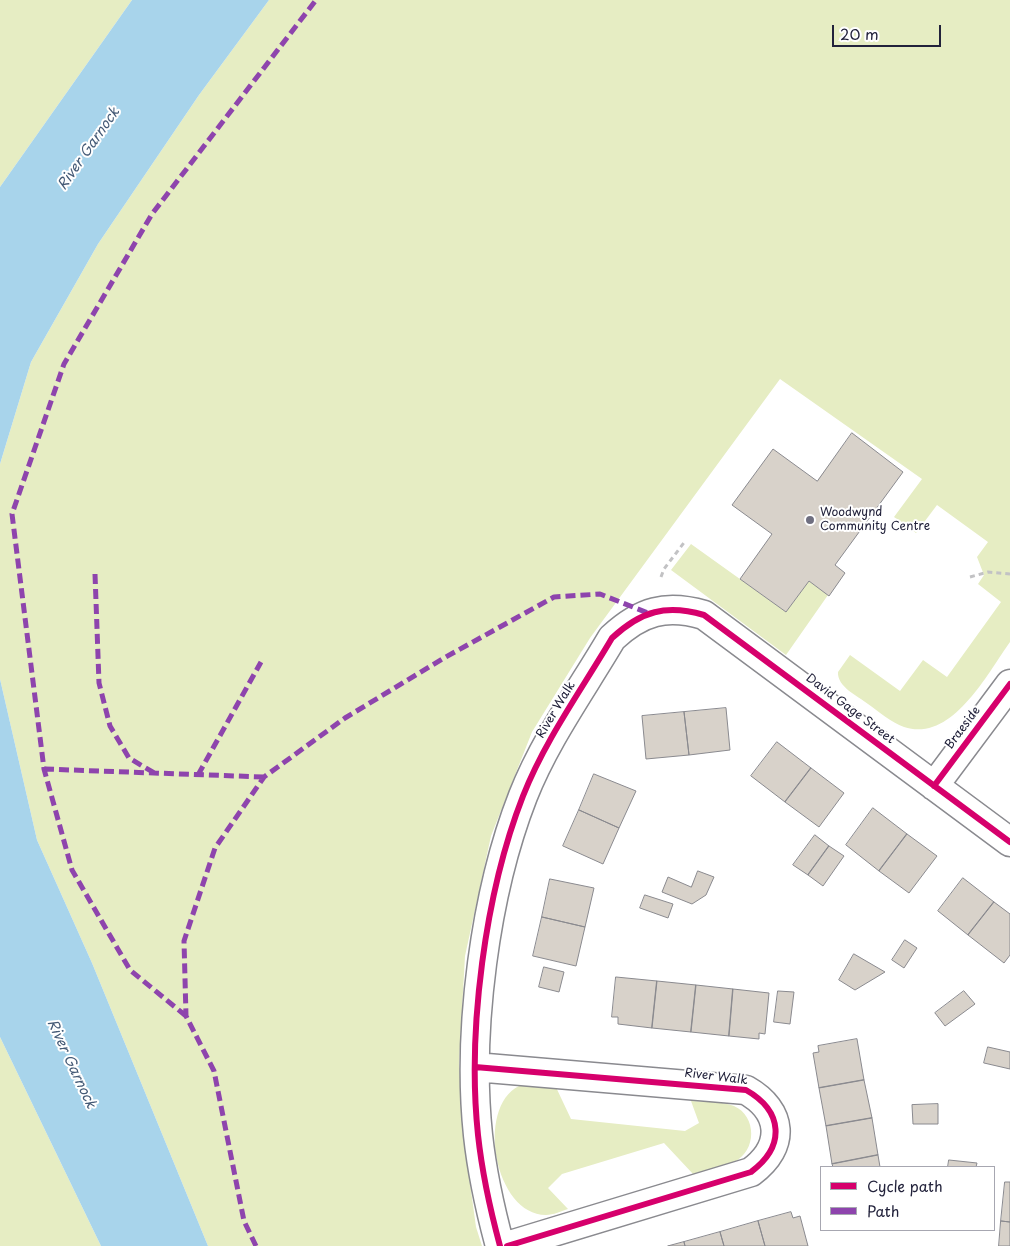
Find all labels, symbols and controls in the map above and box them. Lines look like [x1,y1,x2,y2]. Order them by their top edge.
scale bar [835,15,944,47]
text: 20 m [840,22,879,45]
water label: River Garnock [55,105,123,193]
place label: Woodwynd Community Centre [820,506,930,534]
marker: Woodwynd Community Centre [804,514,816,526]
street label: David Gage Street [803,671,897,747]
street label: River Walk [533,679,579,741]
street label: Braeside [942,704,984,752]
water label: River Garnock [43,1017,99,1111]
street label: River Walk [684,1066,748,1088]
legend [820,1166,995,1231]
text: Cycle path [867,1174,943,1197]
text: Path [867,1199,899,1222]

